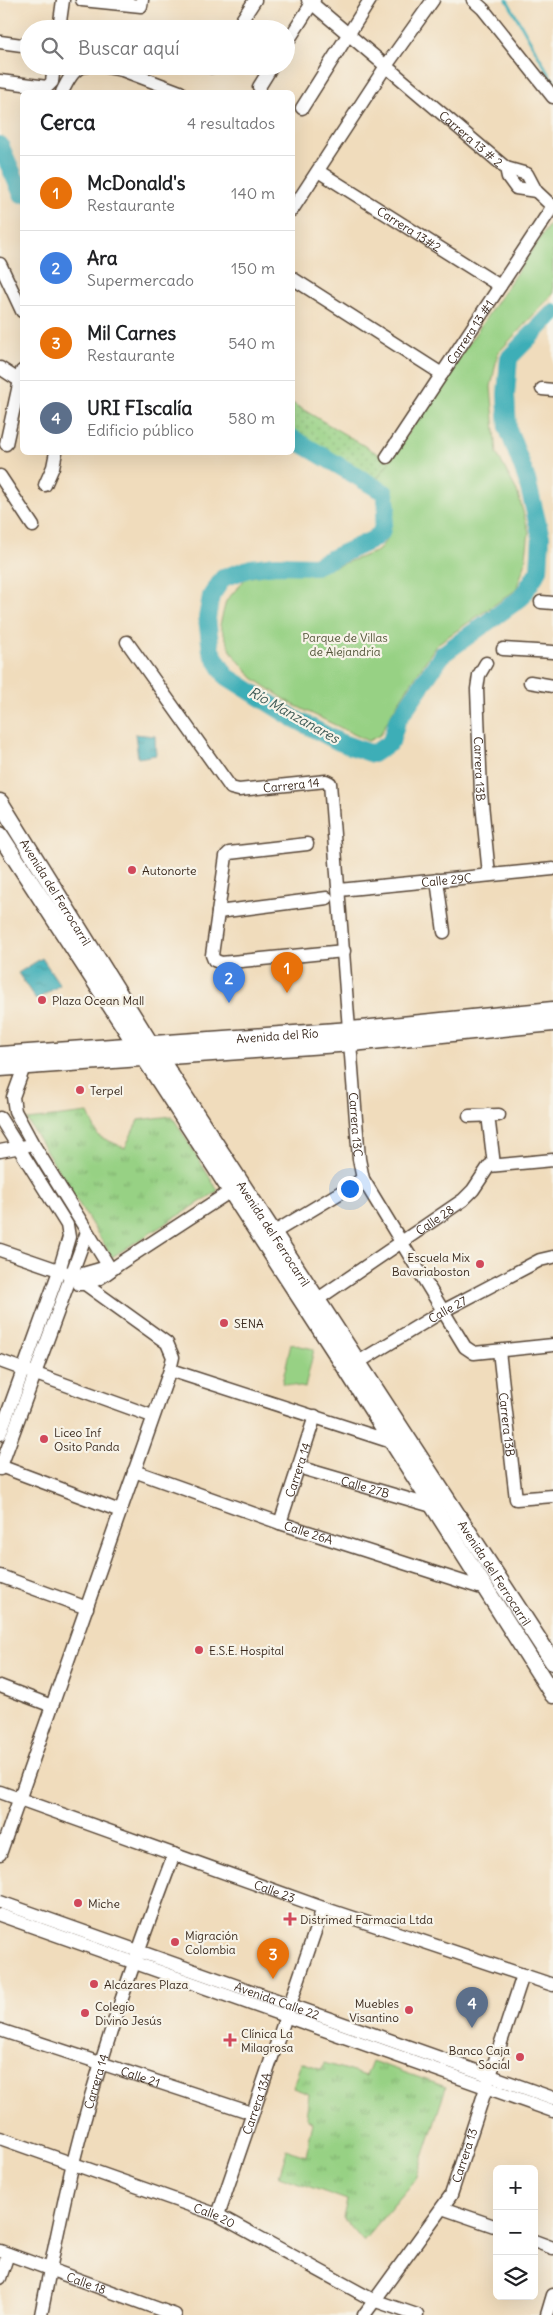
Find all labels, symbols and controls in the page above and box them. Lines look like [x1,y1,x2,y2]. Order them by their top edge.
search box [20,20,295,75]
icon: search [38,34,66,62]
text: Buscar aquí [78,36,179,60]
street label: Carrera 13 # 2 [436,107,506,170]
text: Cerca [40,109,95,136]
text: 4 resultados [187,113,275,133]
text: McDonald's [87,171,185,195]
text: 1 [53,183,59,203]
text: 140 m [231,183,275,203]
text: Restaurante [87,195,175,215]
street label: Carrera 13#2 [374,203,444,255]
text: Ara [87,246,118,270]
text: 2 [52,258,60,278]
text: 150 m [231,258,275,278]
text: Supermercado [87,270,194,290]
street label: Carrera 13 #1 [443,297,496,367]
text: Mil Carnes [87,321,176,345]
text: 3 [51,333,61,353]
text: 540 m [228,333,275,353]
text: Restaurante [87,345,175,365]
text: URI FIscalía [87,396,192,420]
text: 4 [51,408,61,428]
text: 580 m [228,408,275,428]
text: Edificio público [87,420,194,440]
park label: Parque de Villas de Alejandría [302,630,388,659]
water label: Río Manzanares [246,683,344,748]
street label: Carrera 13B [471,736,489,802]
street label: Carrera 14 [262,774,320,795]
street label: Avenida del Ferrocarril [17,836,95,948]
place label: Autonorte [142,863,196,878]
marker: Autonorte [126,864,138,876]
street label: Calle 29C [420,869,473,889]
pin: 1 [271,952,303,993]
pin: 2 [213,962,245,1003]
place label: Plaza Ocean Mall [52,993,144,1008]
marker: Plaza Ocean Mall [36,994,48,1006]
street label: Avenida del Río [236,1025,319,1046]
place label: Terpel [90,1083,123,1098]
marker: Terpel [74,1084,86,1096]
street label: Carrera 13C [346,1092,366,1157]
your location [337,1176,363,1202]
street label: Avenida del Ferrocarril [234,1178,314,1289]
street label: Calle 28 [413,1201,456,1238]
place label: Escuela Mix Bavariaboston [392,1250,470,1279]
marker: Escuela Mix Bavariaboston [474,1258,486,1270]
street label: Calle 27 [425,1292,469,1326]
place label: SENA [234,1316,264,1331]
marker: SENA [218,1317,230,1329]
street label: Carrera 13B [496,1392,519,1458]
place label: Liceo Inf Osito Panda [54,1425,120,1454]
marker: Liceo Inf Osito Panda [38,1433,50,1445]
street label: Carrera 14 [281,1440,313,1499]
street label: Calle 27B [339,1472,391,1501]
street label: Calle 26A [282,1517,335,1547]
street label: Avenida del Ferrocarril [455,1517,535,1628]
place label: E.S.E. Hospital [209,1643,284,1658]
marker: E.S.E. Hospital [193,1644,205,1656]
street label: Calle 23 [252,1876,298,1905]
place label: Miche [88,1896,120,1911]
marker: Miche [72,1897,84,1909]
place label: Distrimed Farmacia Ltda [300,1912,433,1927]
marker: Distrimed Farmacia Ltda [284,1913,296,1925]
place label: Migración Colombia [185,1928,238,1957]
marker: Migración Colombia [169,1936,181,1948]
pin: 3 [257,1938,289,1979]
place label: Alcázares Plaza [104,1977,188,1992]
marker: Alcázares Plaza [88,1978,100,1990]
street label: Avenida Calle 22 [233,1978,322,2022]
pin: 4 [456,1987,488,2028]
place label: Muebles Visantino [349,1996,399,2025]
place label: Colegio Divino Jesús [95,1999,162,2028]
marker: Muebles Visantino [403,2004,415,2016]
marker: Colegio Divino Jesús [79,2007,91,2019]
place label: Clínica La Milagrosa [241,2026,294,2055]
marker: Clínica La Milagrosa [223,2033,237,2047]
place label: Banco Caja Social [449,2043,510,2072]
marker: Banco Caja Social [514,2051,526,2063]
street label: Carrera 14 [80,2052,111,2111]
street label: Calle 21 [119,2063,162,2090]
street label: Carrera 13A [239,2070,274,2136]
street label: Carrera 13 [448,2126,480,2185]
map controls [493,2165,538,2300]
button: + [493,2165,538,2210]
street label: Calle 20 [192,2200,238,2231]
button: − [493,2210,538,2255]
button: layers [493,2255,538,2300]
street label: Calle 18 [65,2268,108,2297]

